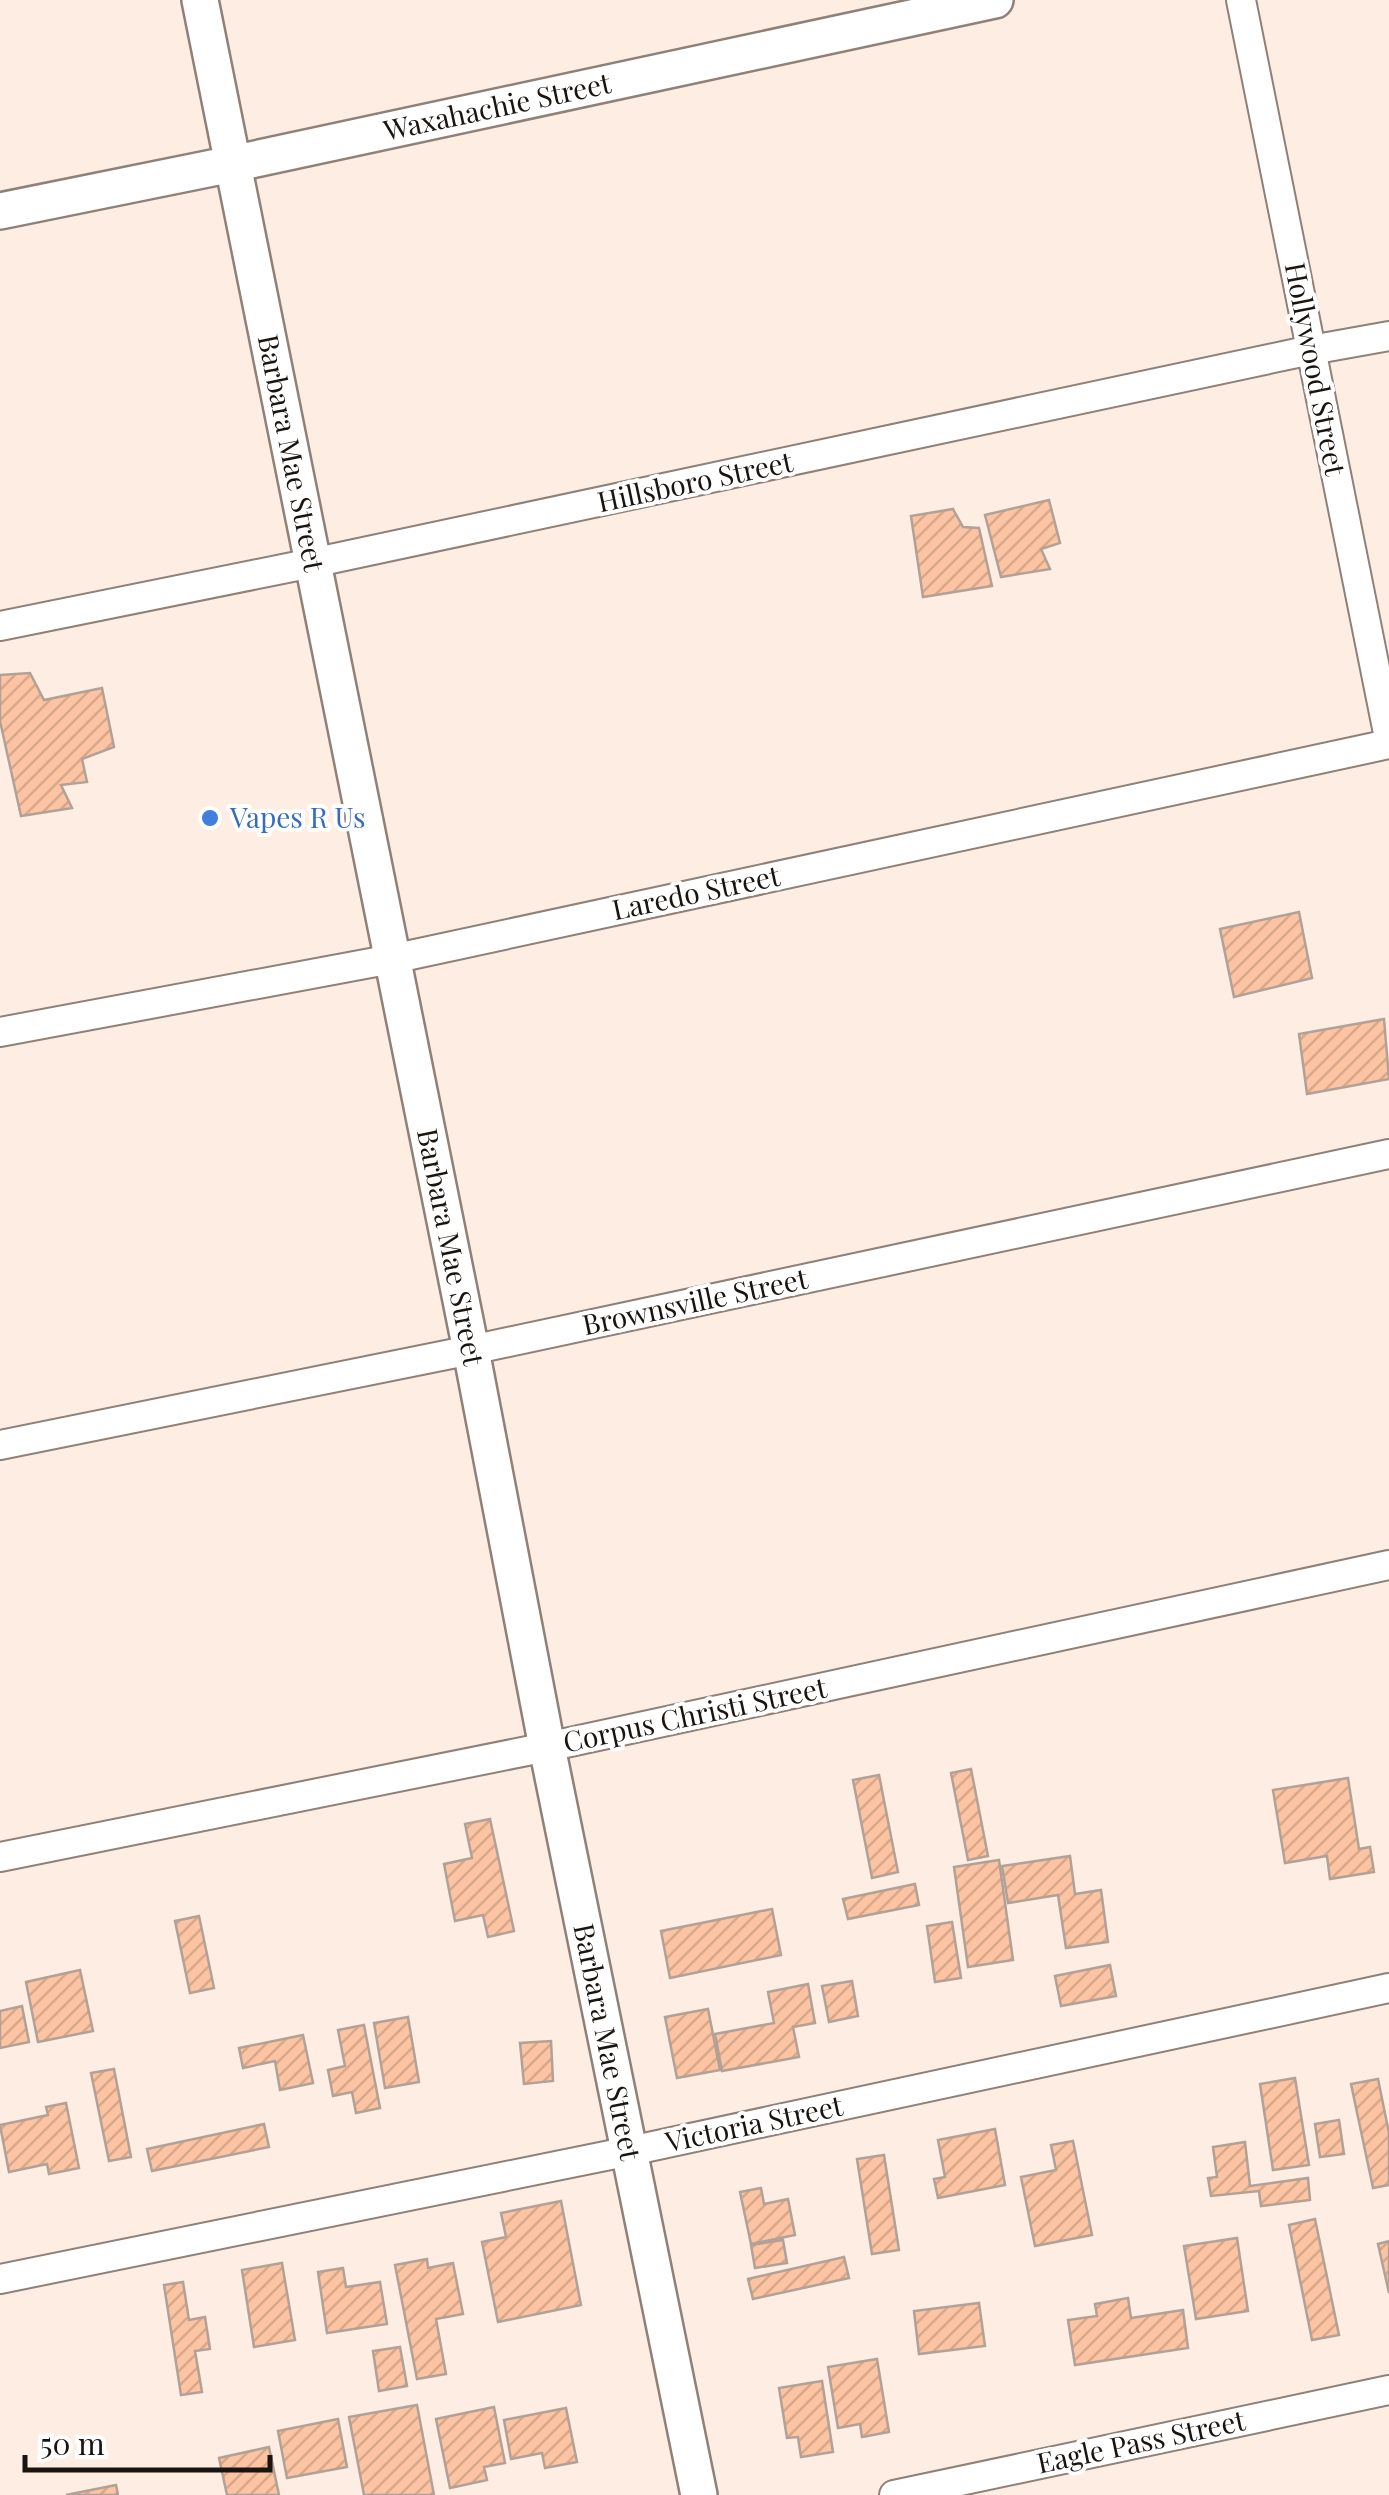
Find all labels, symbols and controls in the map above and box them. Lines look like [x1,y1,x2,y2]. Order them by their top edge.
street label: Waxahachie Street [379,63,615,148]
street label: Hollywood Street [1278,259,1355,479]
street label: Barbara Mae Street [251,331,334,575]
street label: Hillsboro Street [594,442,797,519]
place label: Vapes R Us [229,798,366,835]
marker: Vapes R Us [199,807,221,829]
street label: Laredo Street [609,856,784,927]
street label: Barbara Mae Street [410,1125,494,1369]
street label: Brownsville Street [579,1258,812,1342]
street label: Corpus Christi Street [560,1667,831,1760]
street label: Barbara Mae Street [566,1920,651,2164]
street label: Victoria Street [661,2085,847,2160]
street label: Eagle Pass Street [1033,2400,1249,2481]
scale bar [25,2410,270,2472]
text: 50 m [40,2423,105,2463]

